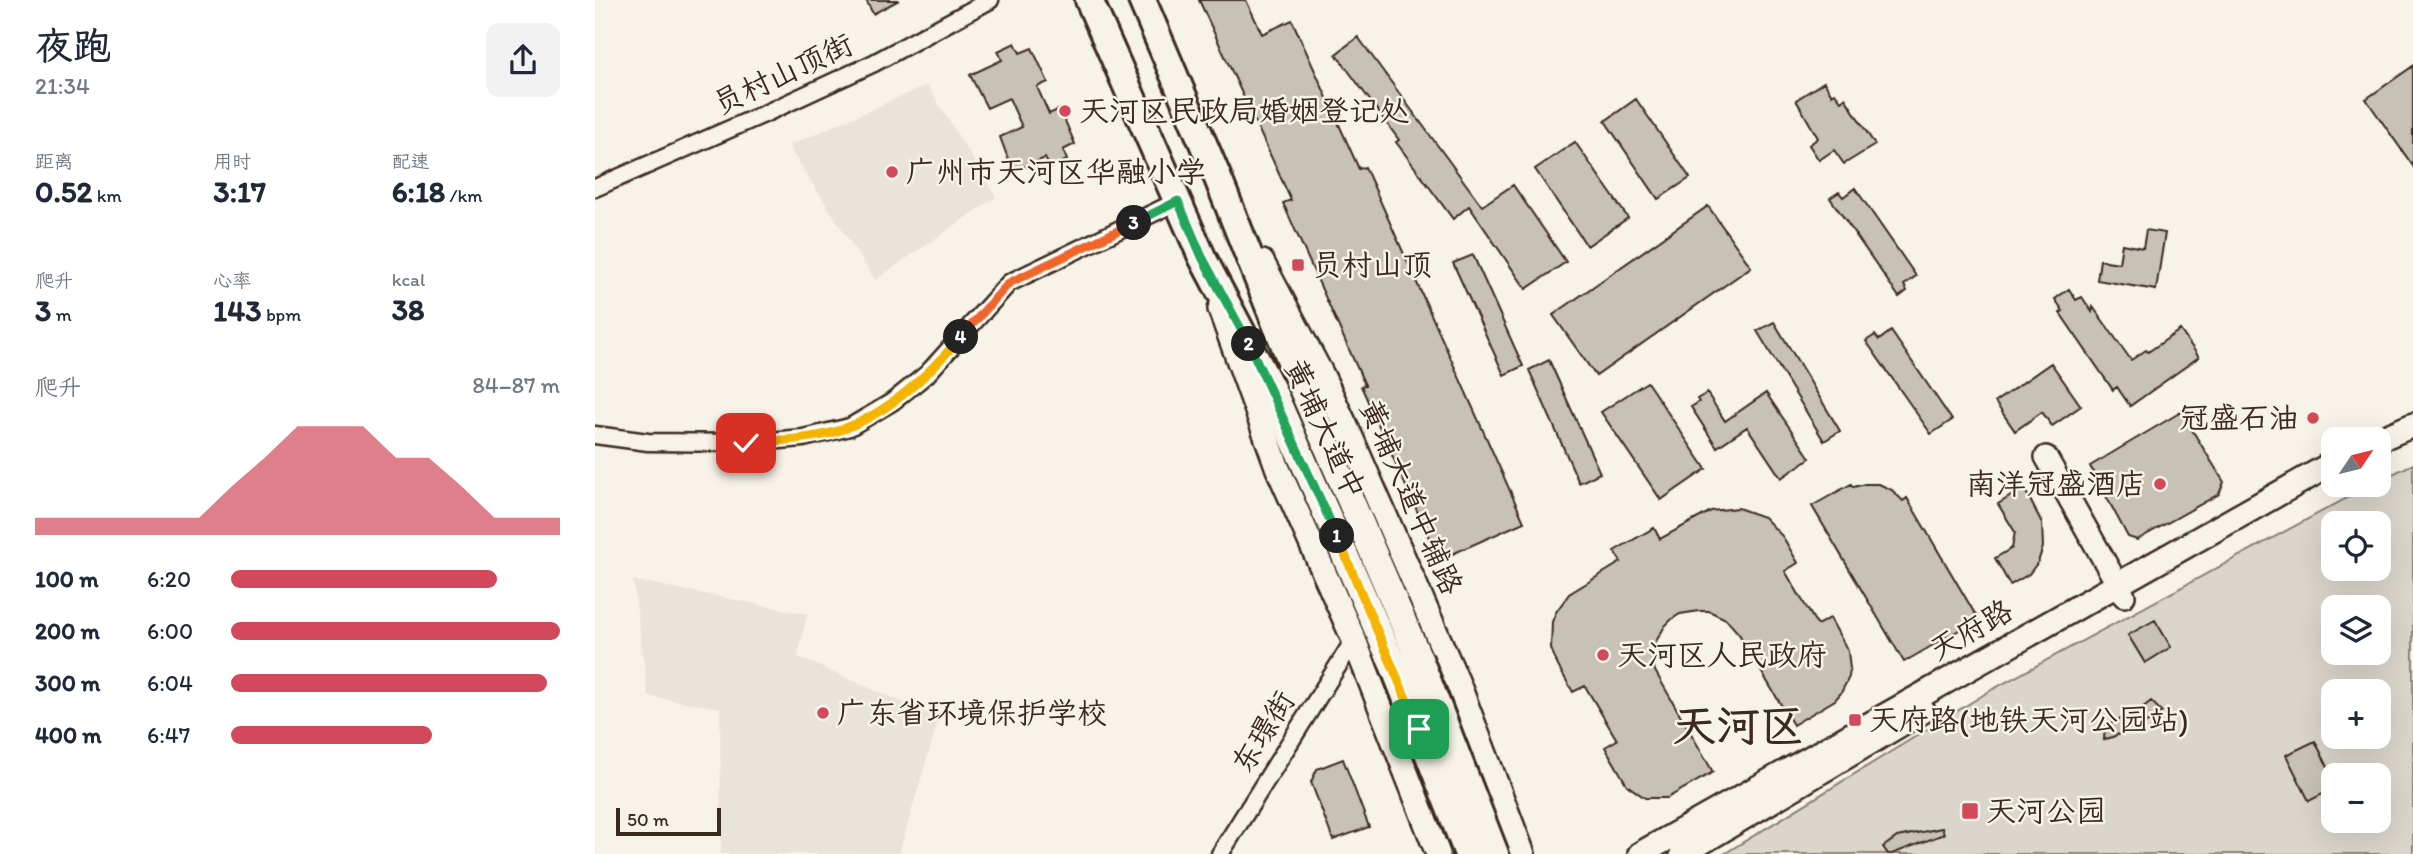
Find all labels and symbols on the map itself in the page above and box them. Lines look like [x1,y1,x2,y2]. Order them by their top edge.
street label: 员村山顶街 [707,25,859,122]
place label: 天河区民政局婚姻登记处 [1079,92,1409,129]
marker: 天河区民政局婚姻登记处 [1057,103,1073,119]
place label: 广州市天河区华融小学 [906,153,1206,190]
marker: 广州市天河区华融小学 [884,164,900,180]
pin: 3 [1117,206,1151,241]
place label: 员村山顶 [1312,246,1432,283]
marker: 员村山顶 [1290,257,1306,273]
pin: 4 [943,320,979,354]
pin: 2 [1231,326,1267,362]
street label: 黄埔大道中 [1277,353,1374,505]
street label: 黄埔大道中辅路 [1352,393,1471,600]
place label: 冠盛石油 [2179,399,2299,436]
marker: 冠盛石油 [2305,410,2321,426]
pin [716,413,776,473]
north arrow [2321,427,2391,497]
place label: 南洋冠盛酒店 [1966,465,2146,502]
marker: 南洋冠盛酒店 [2152,476,2168,492]
pin: 1 [1319,518,1355,554]
street label: 天府路 [1923,591,2019,668]
place label: 天河区人民政府 [1617,636,1827,673]
marker: 天河区人民政府 [1595,647,1611,663]
street label: 东璟街 [1223,684,1302,780]
place label: 广东省环境保护学校 [837,694,1107,731]
pin [1389,699,1449,759]
district label: 天河区 [1672,699,1804,752]
place label: 天府路(地铁天河公园站) [1869,701,2189,738]
marker: 广东省环境保护学校 [815,705,831,721]
marker: 天府路(地铁天河公园站) [1847,712,1863,728]
place label: 天河公园 [1986,792,2106,829]
marker: 天河公园 [1960,801,1980,821]
scale bar [616,805,721,837]

